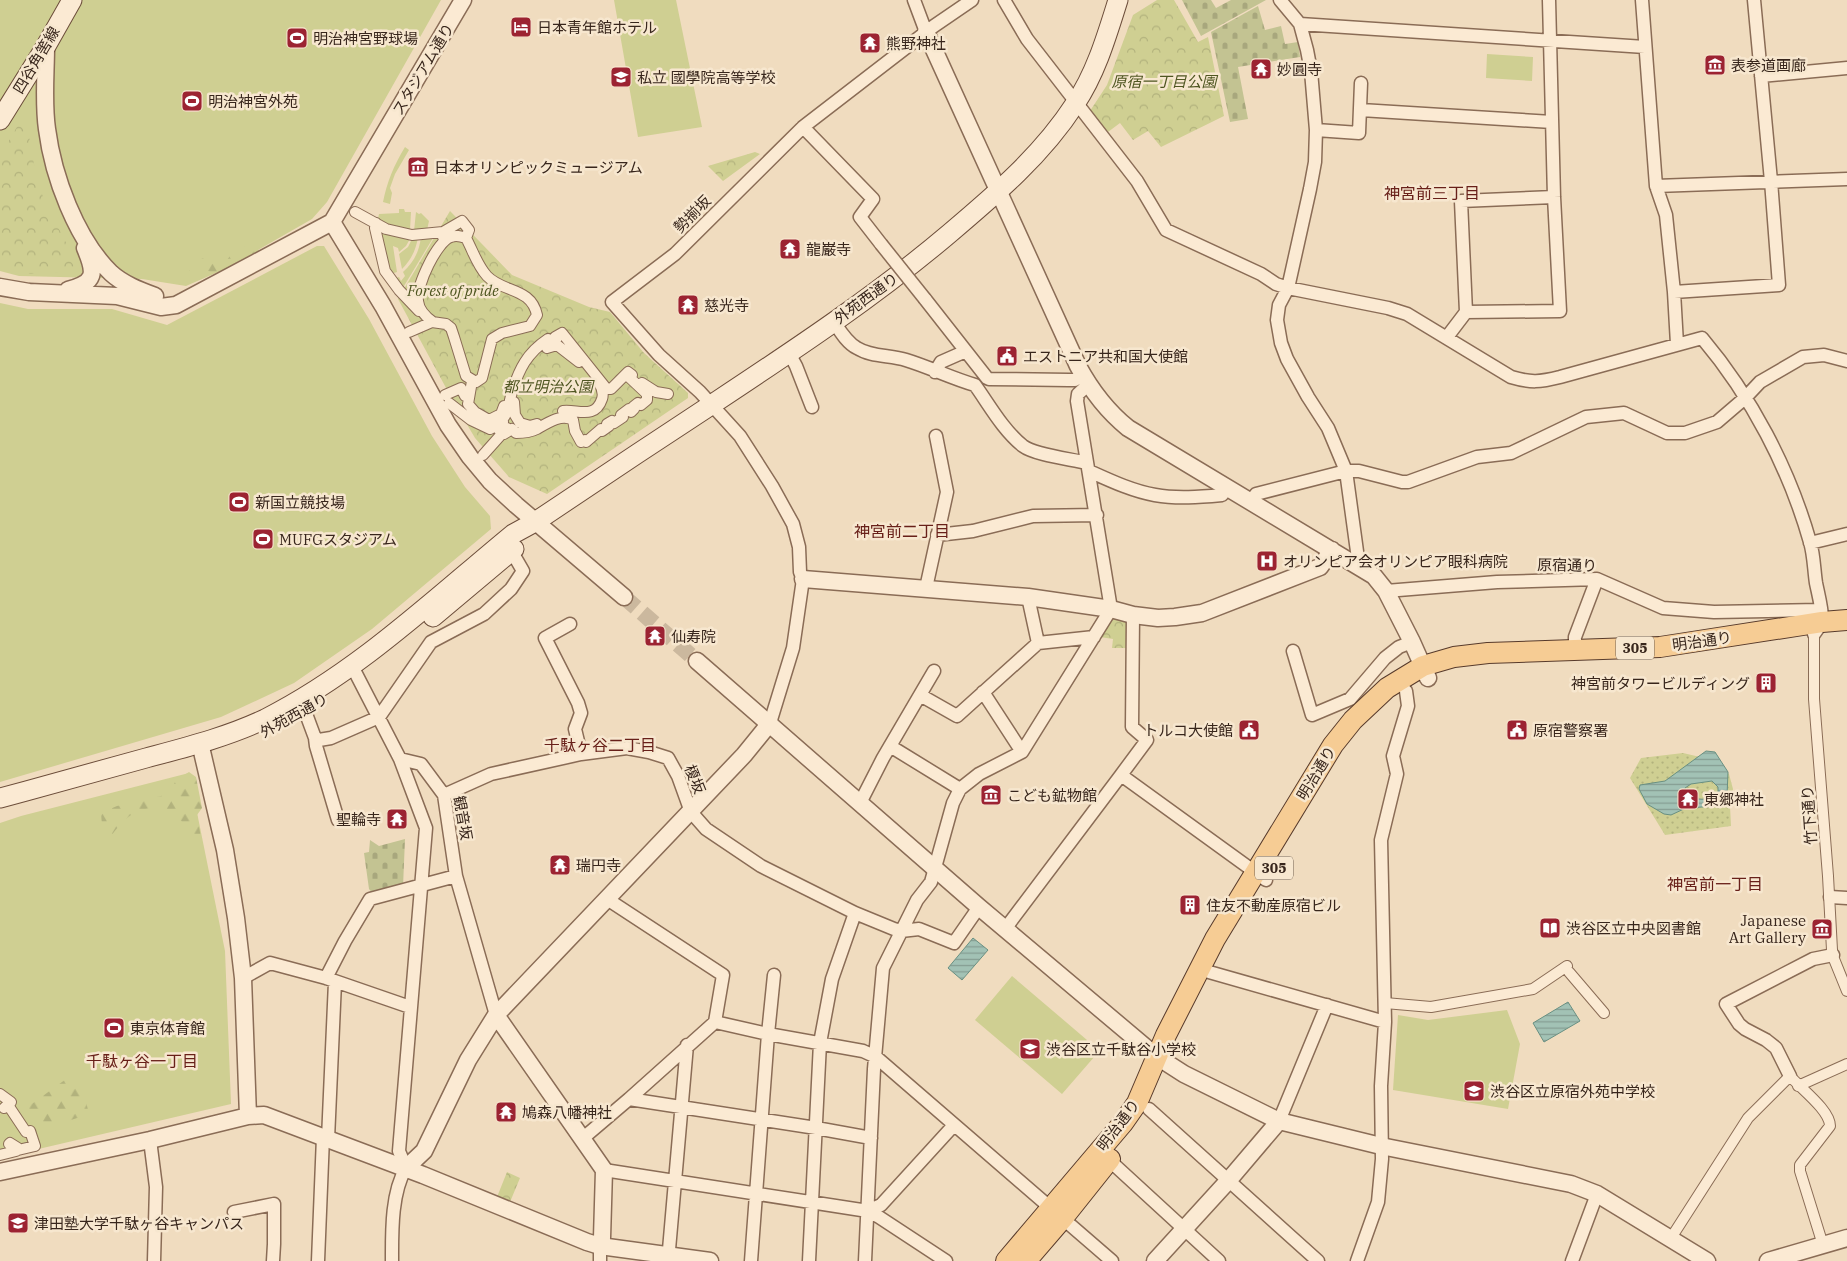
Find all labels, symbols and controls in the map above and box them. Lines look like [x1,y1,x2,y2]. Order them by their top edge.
hotel icon: 日本青年館ホテル [509,15,533,39]
place label: 日本青年館ホテル [537,18,657,37]
street label: スタジアム通り [388,20,458,118]
street label: 四谷角筈線 [9,23,63,97]
sports icon: 明治神宮野球場 [285,26,309,50]
place label: 明治神宮野球場 [313,29,418,48]
temple icon: 熊野神社 [858,31,882,55]
place label: 熊野神社 [886,34,946,53]
museum icon: 表参道画廊 [1703,53,1727,77]
place label: 表参道画廊 [1731,56,1806,75]
temple icon: 妙圓寺 [1249,57,1273,81]
place label: 妙圓寺 [1277,60,1322,79]
school or university icon: 私立 國學院高等学校 [609,65,633,89]
place label: 私立 國學院高等学校 [637,68,775,87]
park label: 原宿一丁目公園 [1111,72,1218,91]
sports icon: 明治神宮外苑 [180,89,204,113]
place label: 明治神宮外苑 [208,92,298,111]
museum icon: 日本オリンピックミュージアム [406,155,430,179]
place label: 日本オリンピックミュージアム [434,158,643,177]
district label: 神宮前三丁目 [1384,183,1480,203]
street label: 勢揃坂 [669,191,715,237]
temple icon: 龍巌寺 [778,237,802,261]
place label: 龍巌寺 [806,240,851,259]
street label: 外苑西通り [830,268,902,328]
park label: Forest of pride [406,281,499,300]
temple icon: 慈光寺 [676,293,700,317]
place label: 慈光寺 [704,296,749,315]
public building icon: エストニア共和国大使館 [995,344,1019,368]
place label: エストニア共和国大使館 [1023,347,1188,366]
park label: 都立明治公園 [503,377,595,396]
sports icon: 新国立競技場 [227,490,251,514]
place label: 新国立競技場 [255,493,345,512]
district label: 神宮前二丁目 [854,521,950,541]
sports icon: MUFGスタジアム [251,527,275,551]
place label: MUFGスタジアム [279,530,397,549]
hospital icon: オリンピア会オリンピア眼科病院 [1255,549,1279,573]
place label: オリンピア会オリンピア眼科病院 [1283,552,1508,571]
street label: 原宿通り [1537,555,1597,575]
temple icon: 仙寿院 [643,624,667,648]
place label: 仙寿院 [671,627,716,646]
street label: 明治通り [1671,627,1733,655]
road number: 305 [1616,636,1654,660]
building icon: 神宮前タワービルディング [1754,671,1778,695]
place label: 神宮前タワービルディング [1571,674,1750,693]
street label: 外苑西通り [257,689,331,741]
public building icon: トルコ大使館 [1237,718,1261,742]
public building icon: 原宿警察署 [1505,718,1529,742]
place label: トルコ大使館 [1143,721,1233,740]
place label: 原宿警察署 [1533,721,1608,740]
district label: 千駄ヶ谷二丁目 [544,735,656,755]
street label: 明治通り [1292,742,1340,804]
street label: 榎坂 [681,762,709,796]
museum icon: こども鉱物館 [979,783,1003,807]
street label: 竹下通り [1797,784,1821,846]
place label: こども鉱物館 [1007,786,1097,805]
temple icon: 東郷神社 [1676,787,1700,811]
place label: 東郷神社 [1704,790,1764,809]
street label: 観音坂 [450,794,476,842]
temple icon: 聖輪寺 [385,807,409,831]
place label: 聖輪寺 [336,810,381,829]
temple icon: 瑞円寺 [548,853,572,877]
place label: 瑞円寺 [576,856,621,875]
road number: 305 [1255,856,1293,880]
district label: 神宮前一丁目 [1667,874,1763,894]
building icon: 住友不動産原宿ビル [1178,893,1202,917]
place label: 住友不動産原宿ビル [1206,896,1341,915]
place label: Japanese Art Gallery [1729,911,1806,947]
library icon: 渋谷区立中央図書館 [1538,916,1562,940]
museum icon: Japanese Art Gallery [1810,917,1834,941]
place label: 渋谷区立中央図書館 [1566,919,1701,938]
sports icon: 東京体育館 [102,1016,126,1040]
place label: 東京体育館 [130,1019,205,1038]
school or university icon: 渋谷区立千駄谷小学校 [1018,1037,1042,1061]
place label: 渋谷区立千駄谷小学校 [1046,1040,1196,1059]
district label: 千駄ヶ谷一丁目 [86,1051,198,1071]
school or university icon: 渋谷区立原宿外苑中学校 [1462,1079,1486,1103]
place label: 渋谷区立原宿外苑中学校 [1490,1082,1655,1101]
street label: 明治通り [1092,1095,1144,1155]
temple icon: 鳩森八幡神社 [494,1100,518,1124]
place label: 鳩森八幡神社 [522,1103,612,1122]
school or university icon: 津田塾大学千駄ヶ谷キャンパス [6,1211,30,1235]
place label: 津田塾大学千駄ヶ谷キャンパス [34,1214,244,1233]

